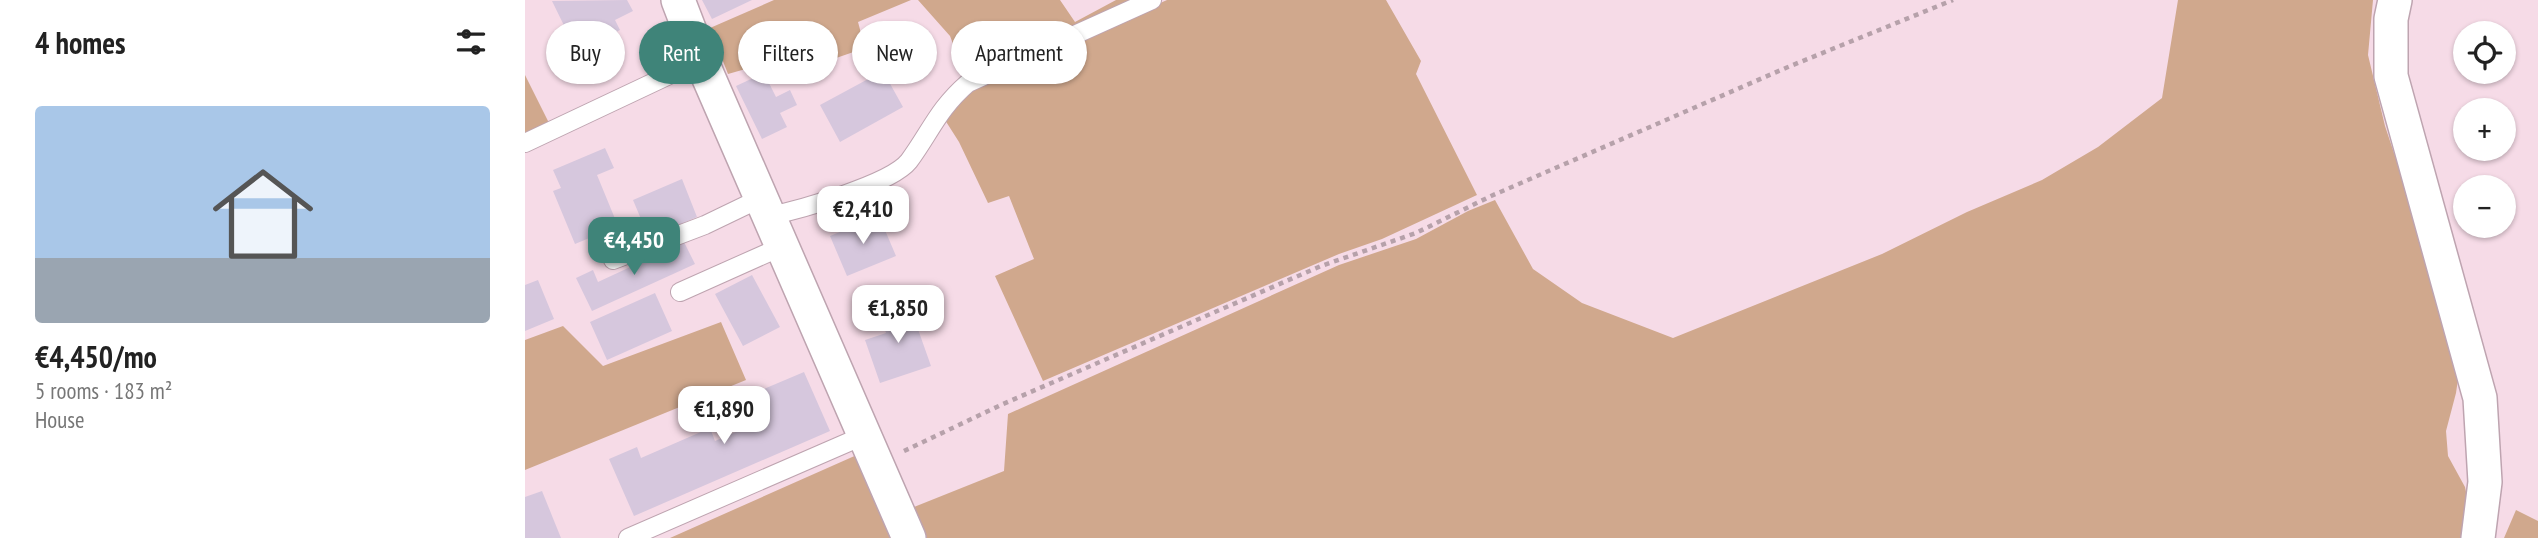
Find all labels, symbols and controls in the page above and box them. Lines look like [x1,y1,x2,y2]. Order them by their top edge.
chip: Buy [546,21,625,84]
chip: Rent [639,21,724,84]
chip: Filters [738,21,838,84]
chip: New [852,21,937,84]
chip: Apartment [951,21,1087,84]
map controls [2453,21,2516,238]
button: locate [2453,21,2516,84]
text: 4 homes [35,23,126,62]
icon: filters [452,23,490,61]
button: + [2453,98,2516,161]
icon: home [200,151,326,277]
button: − [2453,175,2516,238]
pin: €2,410 [806,187,920,246]
text: €2,410 [833,194,893,223]
pin: €4,450 [577,218,691,277]
text: €4,450 [604,225,664,254]
pin: €1,850 [841,286,955,345]
text: €1,850 [868,293,928,322]
text: €4,450/mo [35,337,157,376]
text: 5 rooms · 183 m² [35,376,172,405]
pin: €1,890 [667,386,781,446]
text: €1,890 [694,394,754,423]
text: House [35,405,85,434]

